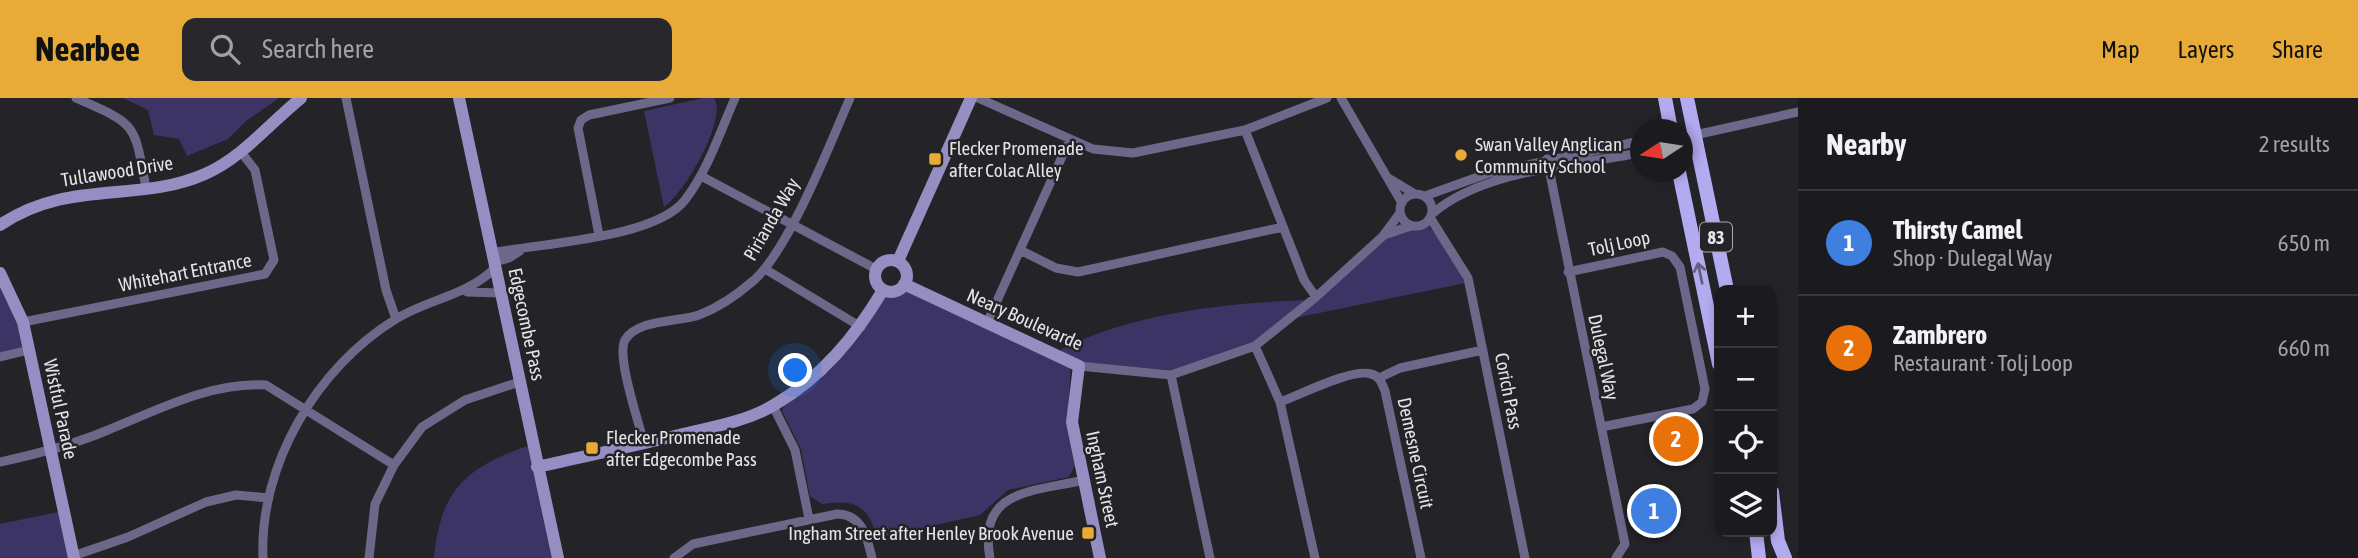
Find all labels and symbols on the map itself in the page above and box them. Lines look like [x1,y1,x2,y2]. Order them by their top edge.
north arrow [1630,119,1693,182]
place label: Swan Valley Anglican Community School [1475,133,1622,177]
place label: Flecker Promenade after Colac Alley [949,137,1084,181]
marker: Swan Valley Anglican Community School [1453,147,1469,163]
street label: Tullawood Drive [59,151,175,191]
marker: Flecker Promenade after Colac Alley [927,151,943,167]
street label: Pirianda Way [739,174,804,264]
road number: 83 [1700,222,1732,252]
street label: Tolj Loop [1586,226,1652,260]
street label: Whitehart Entrance [117,248,253,296]
one-way arrow [1693,262,1706,285]
street label: Edgecombe Pass [504,266,550,383]
street label: Neary Boulevarde [964,284,1086,354]
street label: Dulegal Way [1584,312,1624,402]
street label: Corich Pass [1491,351,1527,431]
your location [778,353,812,387]
street label: Wistful Parade [40,357,82,461]
street label: Demesne Circuit [1393,395,1439,511]
pin: 2 [1653,413,1699,465]
place label: Flecker Promenade after Edgecombe Pass [606,426,757,470]
street label: Ingham Street [1082,429,1124,529]
marker: Flecker Promenade after Edgecombe Pass [584,440,600,456]
pin: 1 [1631,485,1677,537]
place label: Ingham Street after Henley Brook Avenue [788,522,1074,544]
marker: Ingham Street after Henley Brook Avenue [1080,525,1096,541]

